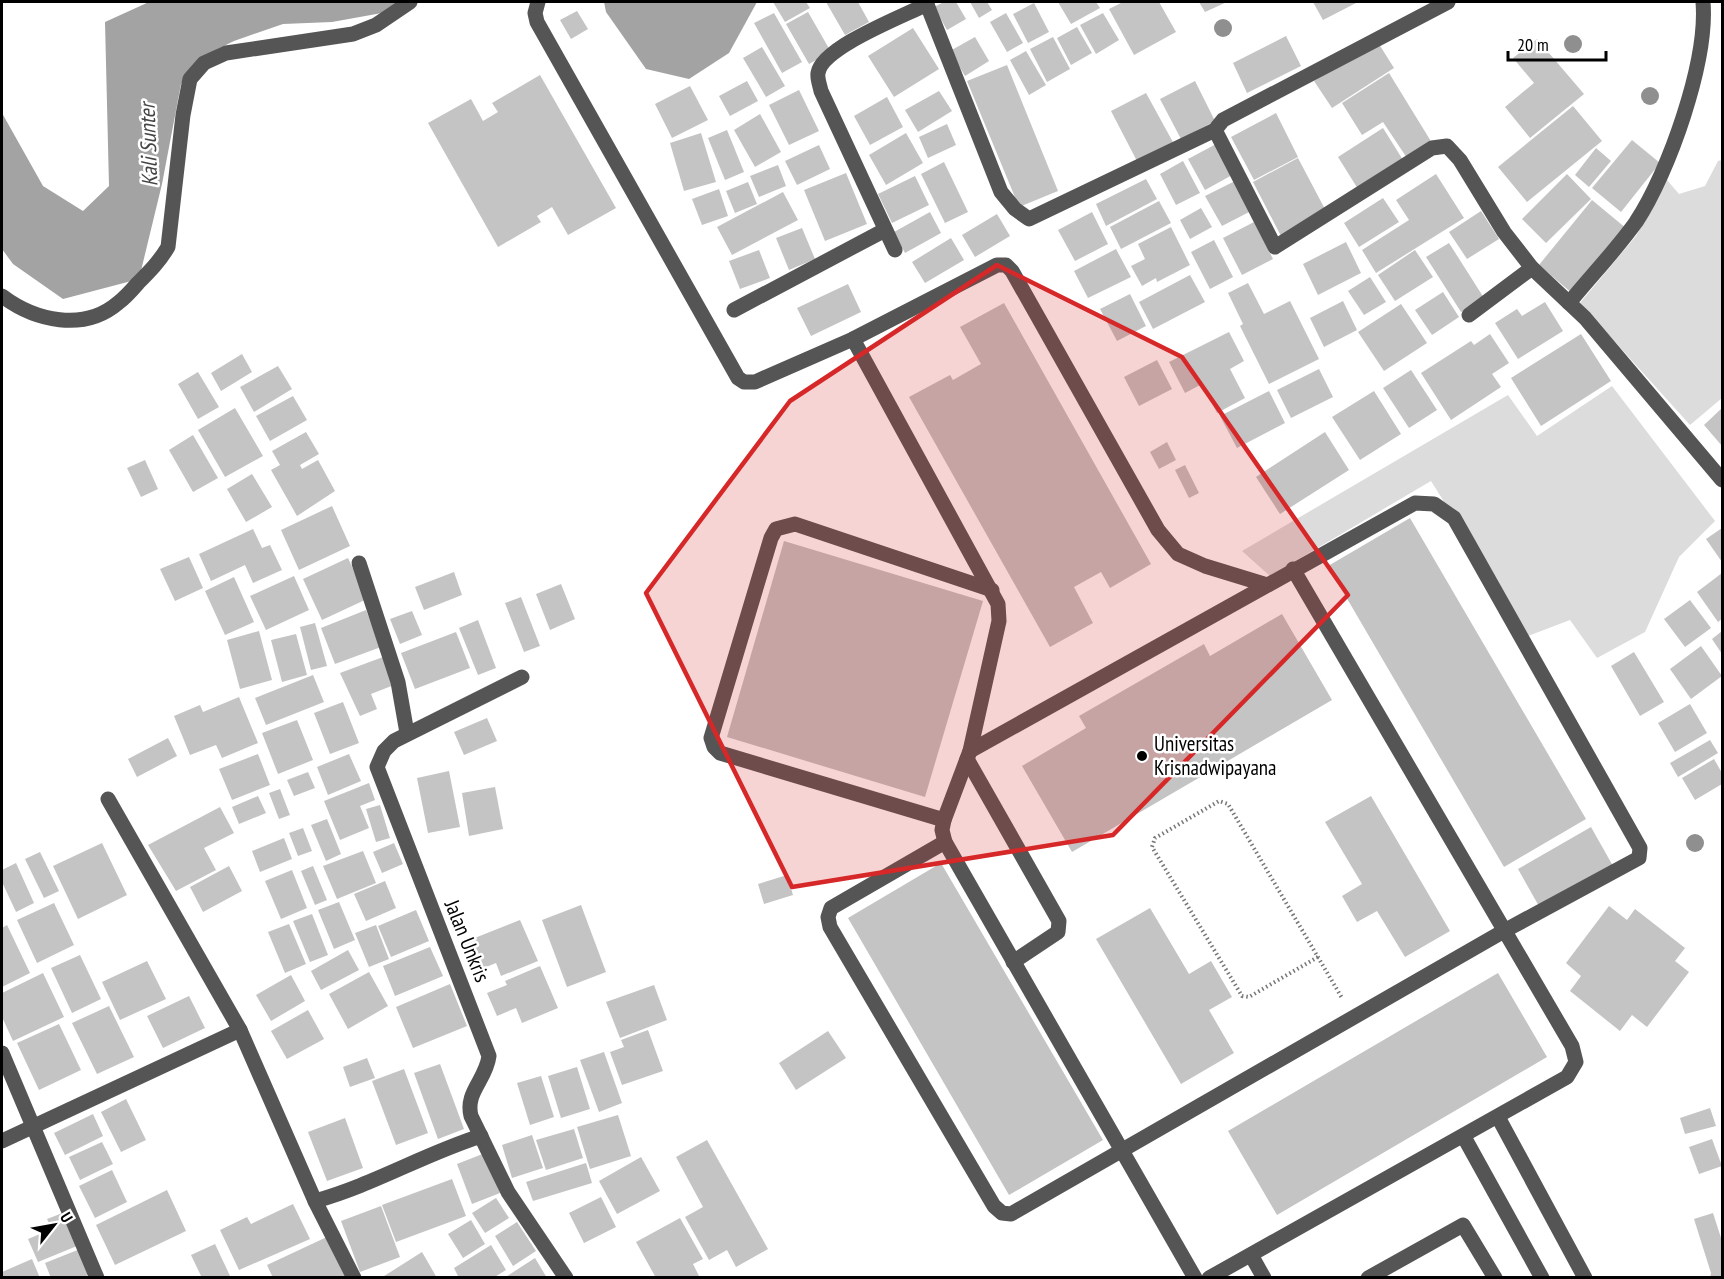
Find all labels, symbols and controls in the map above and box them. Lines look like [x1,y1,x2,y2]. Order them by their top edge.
scale bar [1508,24,1606,62]
text: 20 m [1517,33,1549,56]
water label: Kali Sunter [132,100,163,187]
place label: Universitas Krisnadwipayana [1154,730,1276,781]
marker: Universitas Krisnadwipayana [1135,749,1149,763]
street label: Jalan Unkris [438,895,496,986]
north arrow [24,1195,84,1255]
text: U [56,1209,78,1226]

